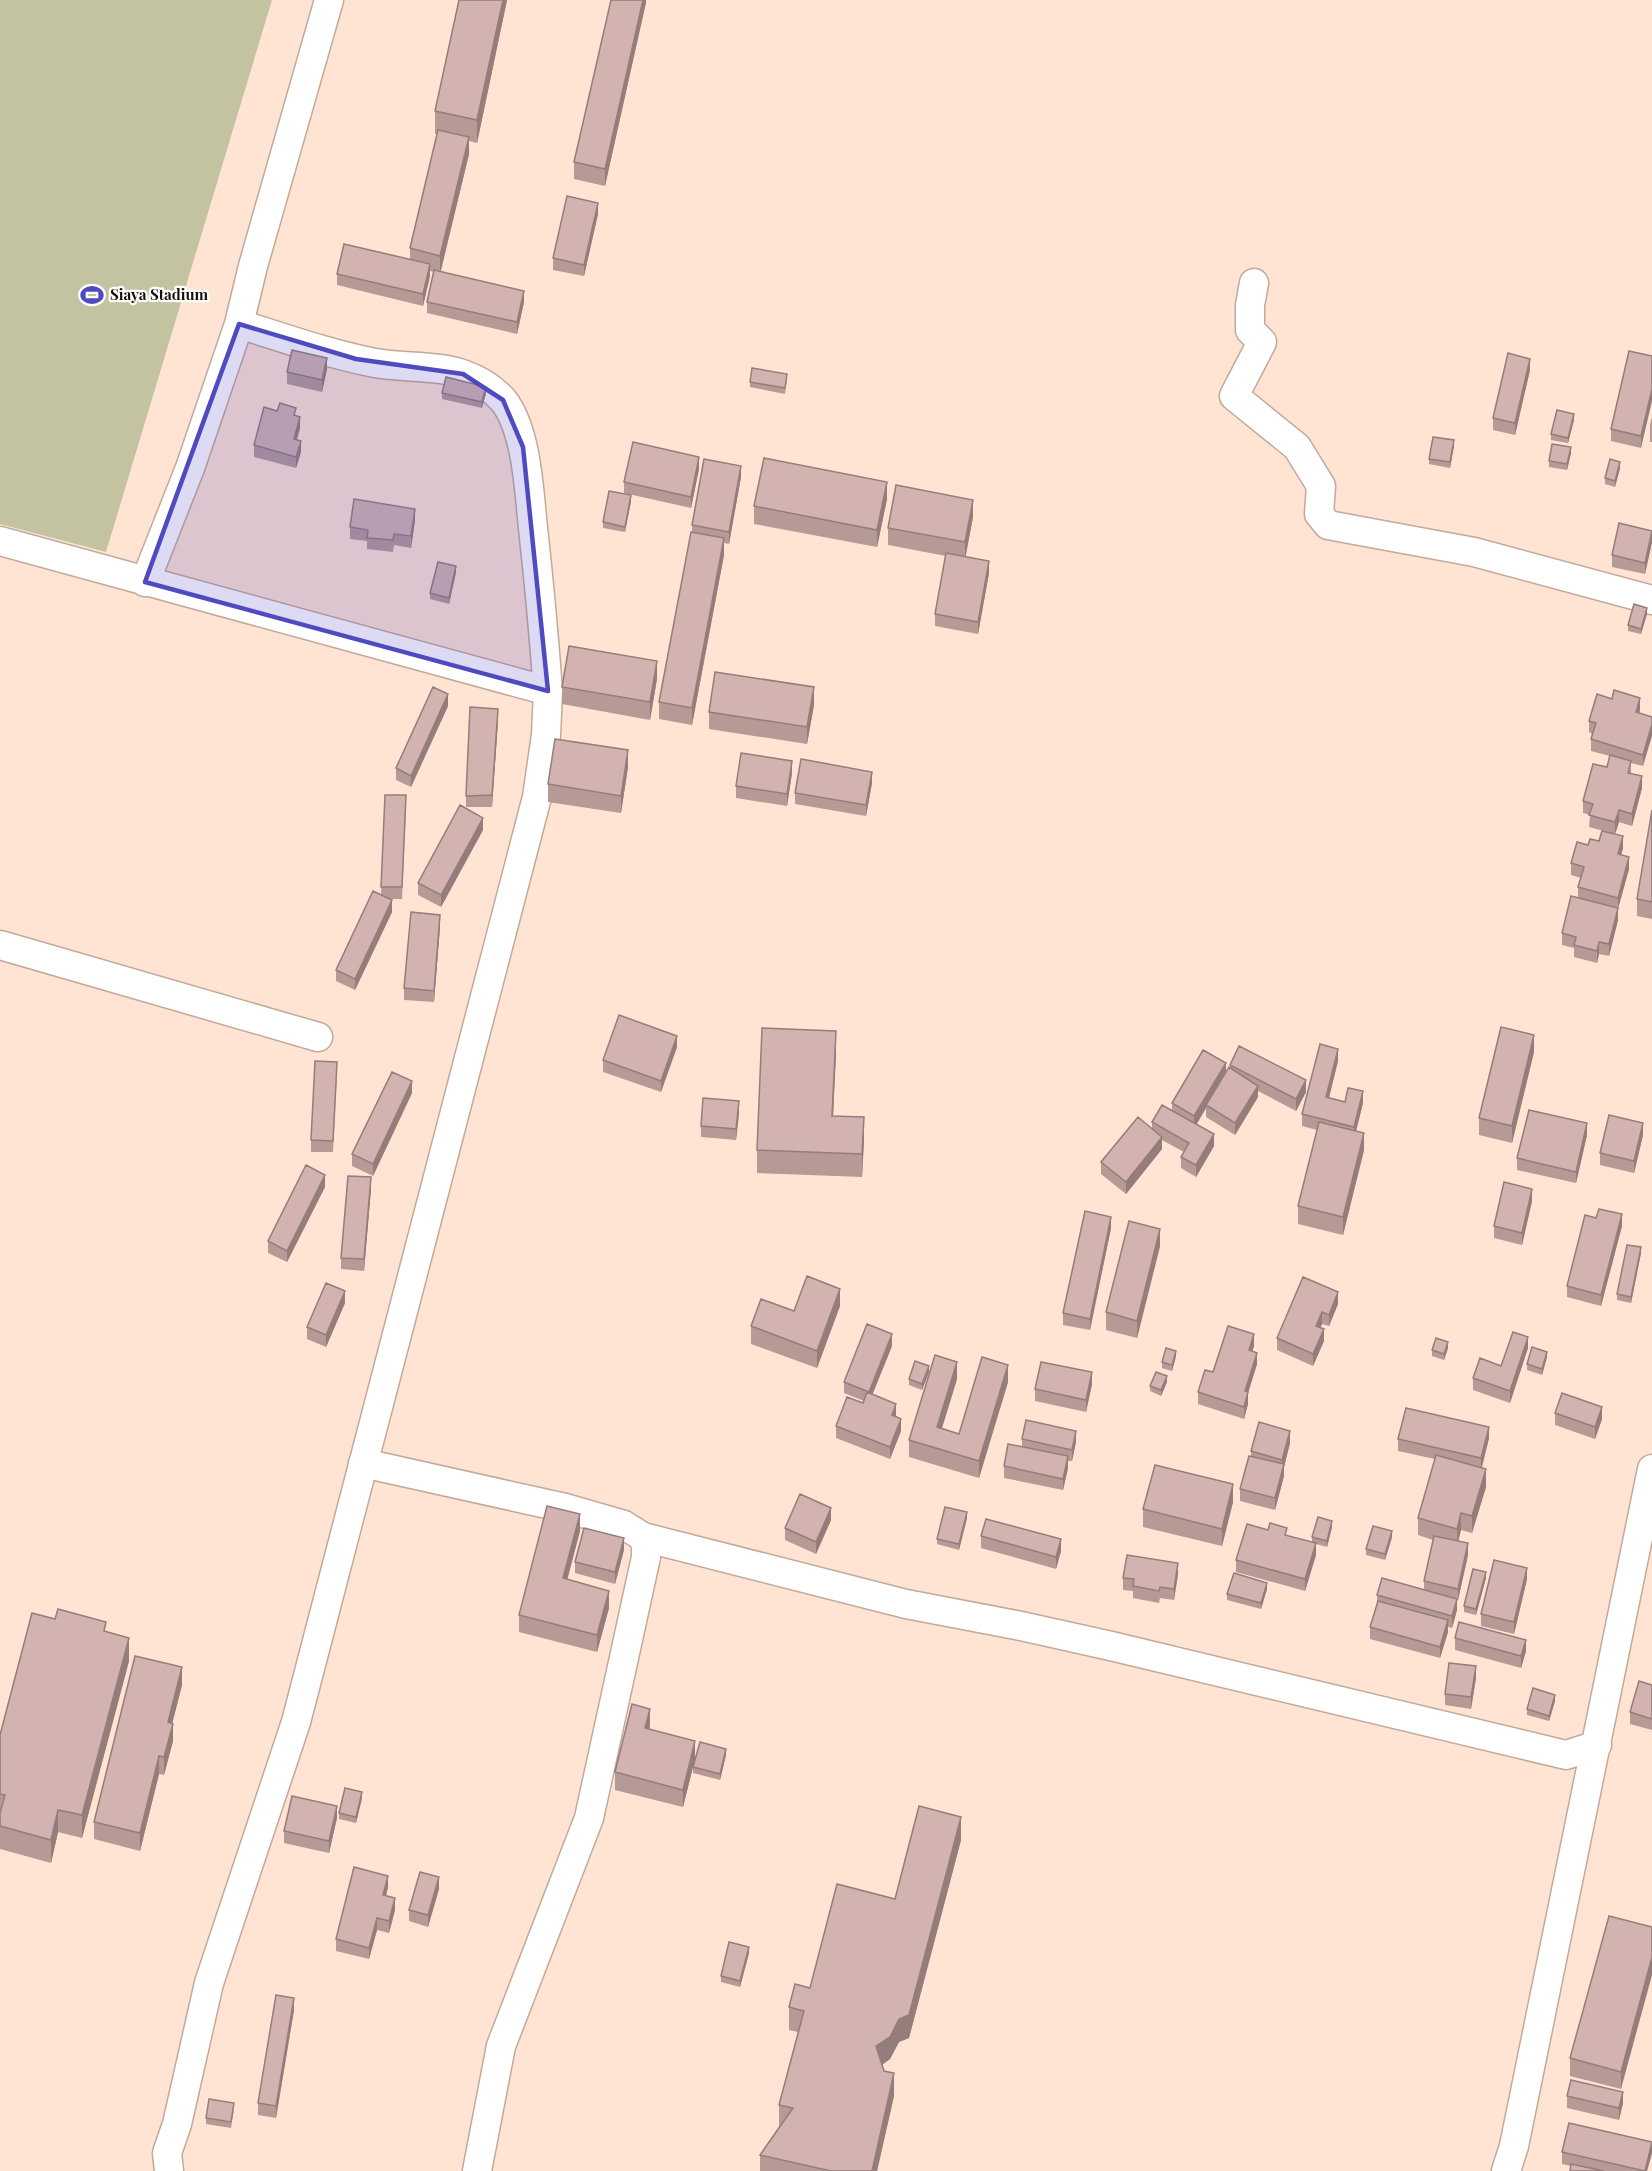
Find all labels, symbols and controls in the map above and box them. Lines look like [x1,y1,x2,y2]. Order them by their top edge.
sports icon: Siaya Stadium [79,282,105,308]
place label: Siaya Stadium [110,284,209,304]

